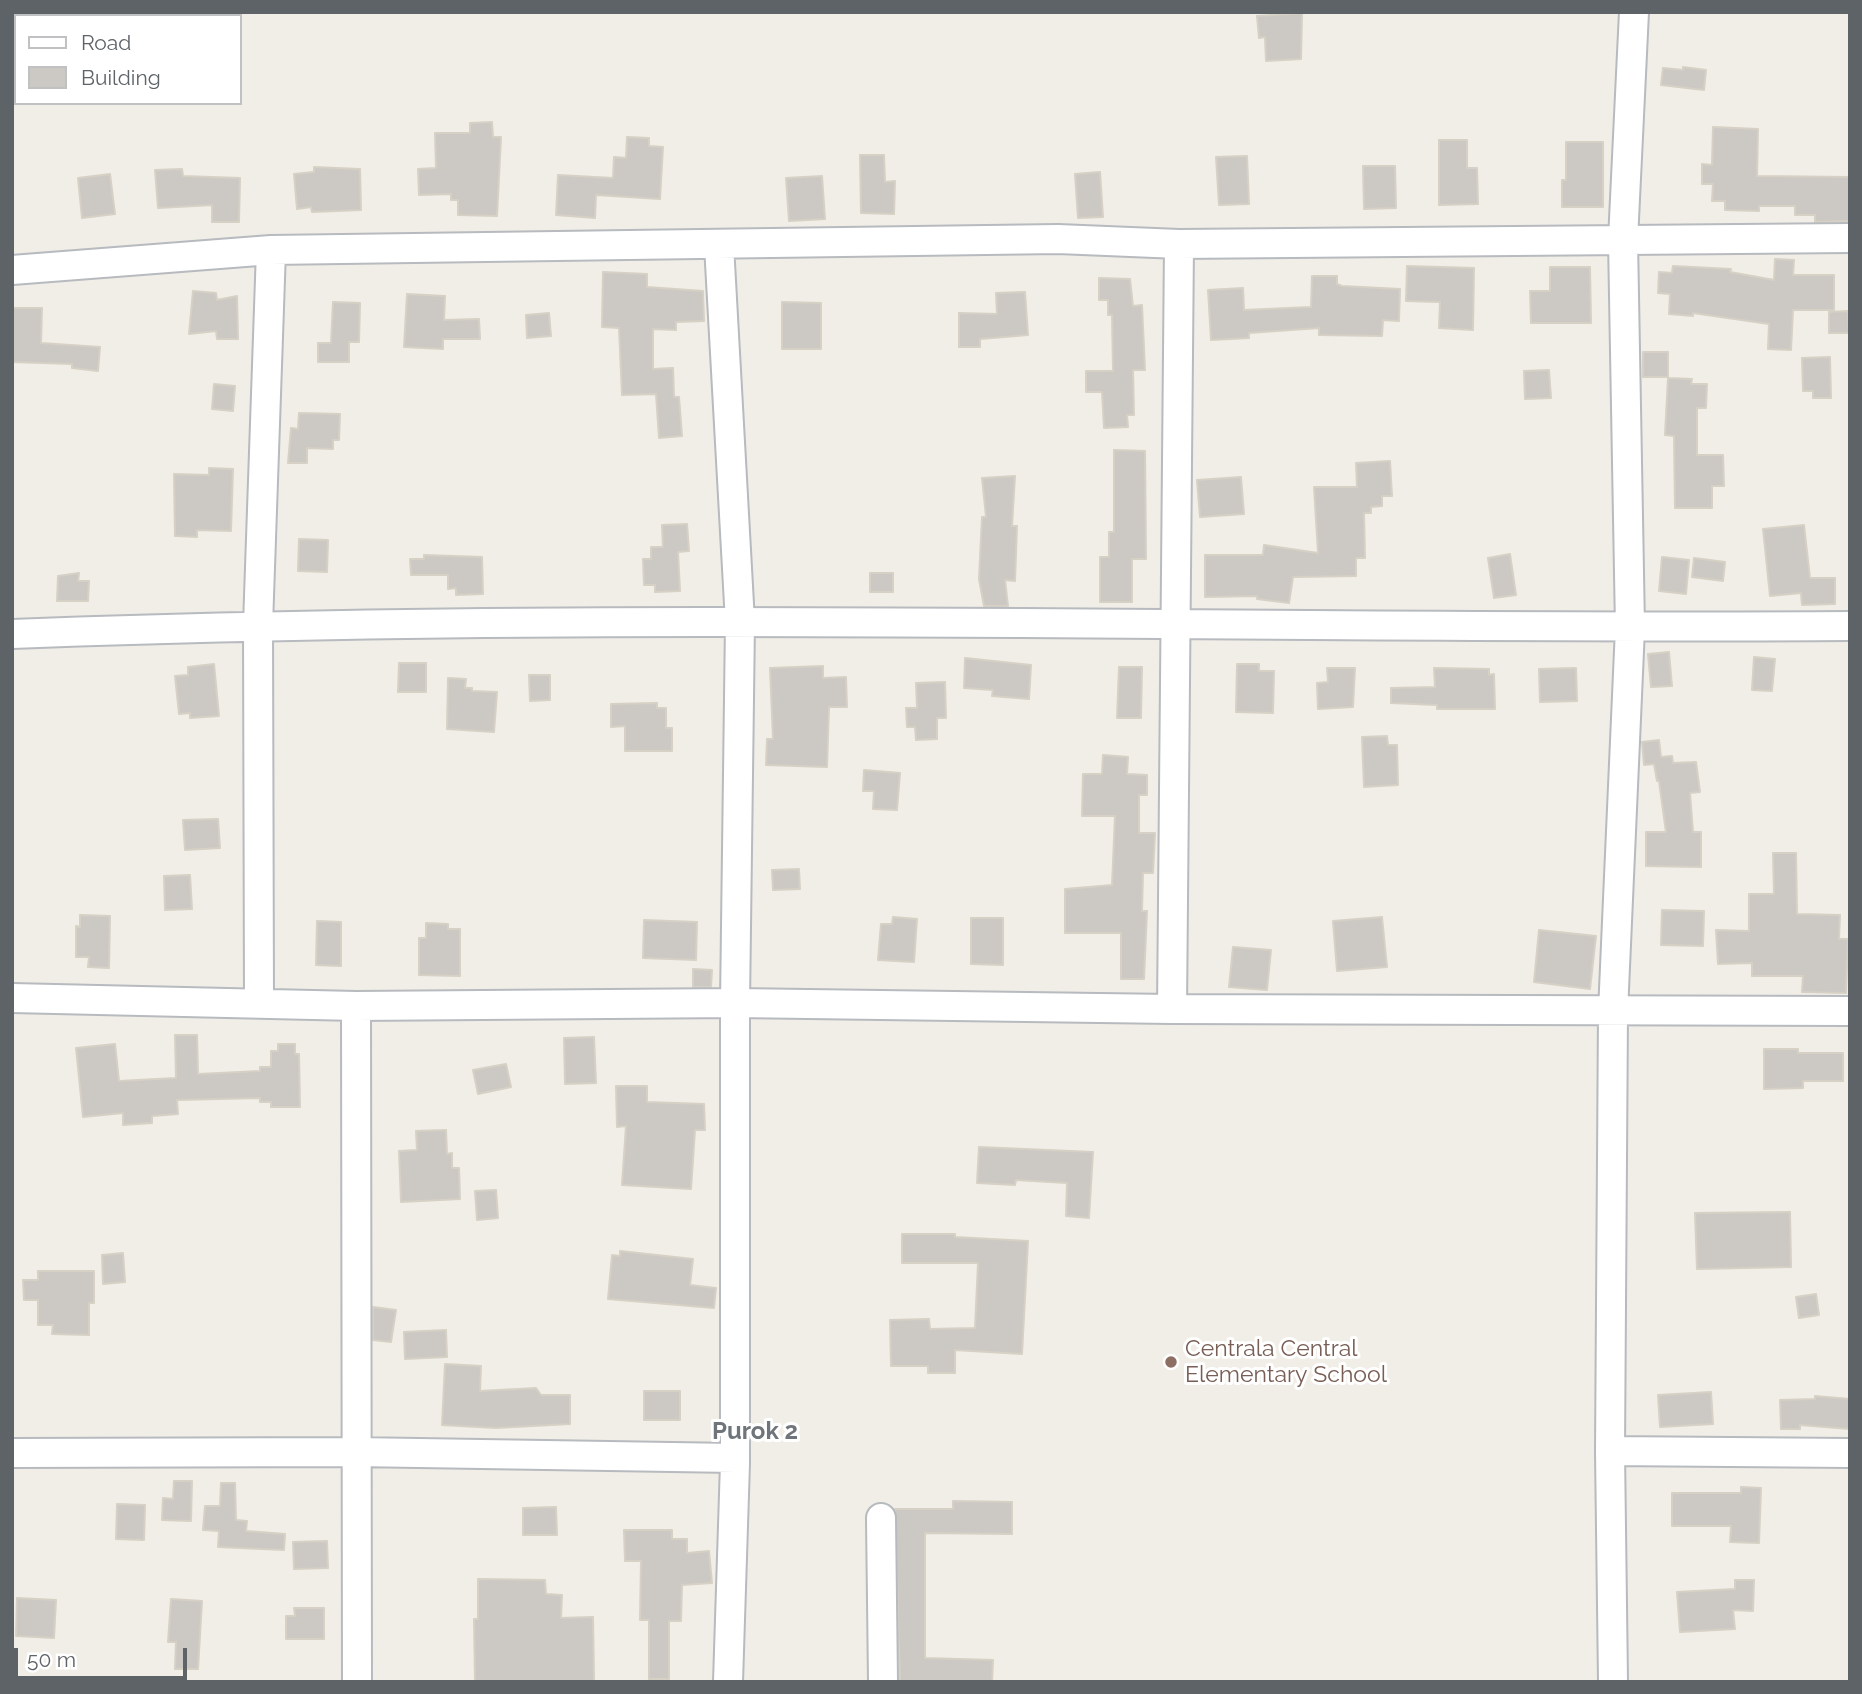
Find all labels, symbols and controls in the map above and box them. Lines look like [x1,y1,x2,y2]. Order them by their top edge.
legend [14,14,242,105]
text: Road [81,30,131,55]
text: Building [81,65,161,90]
place label: Centrala Central Elementary School [1185,1335,1387,1389]
marker: Centrala Central Elementary School [1163,1354,1179,1370]
district label: Purok 2 [712,1418,798,1446]
scale bar [18,1634,191,1678]
text: 50 m [27,1647,76,1672]

